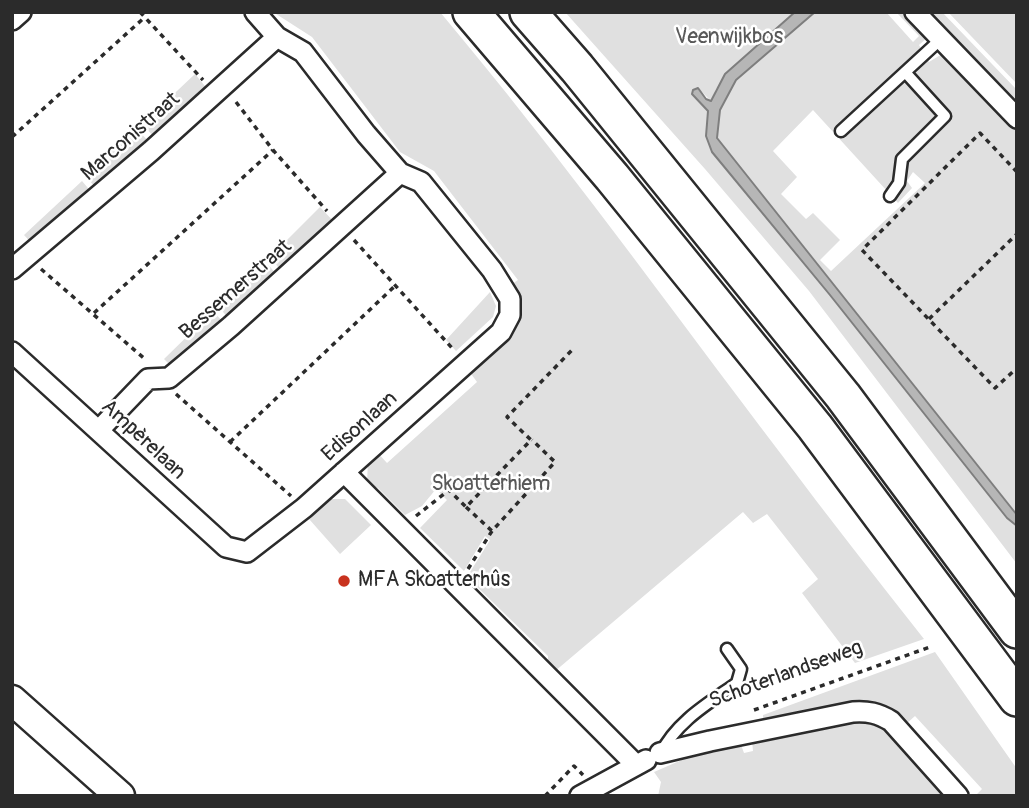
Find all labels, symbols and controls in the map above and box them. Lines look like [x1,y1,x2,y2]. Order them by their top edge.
park label: Veenwijkbos [675,25,783,51]
street label: Marconistraat [77,87,185,187]
street label: Bessemerstraat [175,234,297,346]
street label: Edisonlaan [317,386,403,468]
street label: Ampèrelaan [96,395,190,485]
park label: Skoatterhiem [432,472,550,498]
place label: MFA Skoatterhûs [358,568,510,594]
marker: MFA Skoatterhûs [336,573,352,589]
street label: Schoterlandseweg [706,636,866,714]

